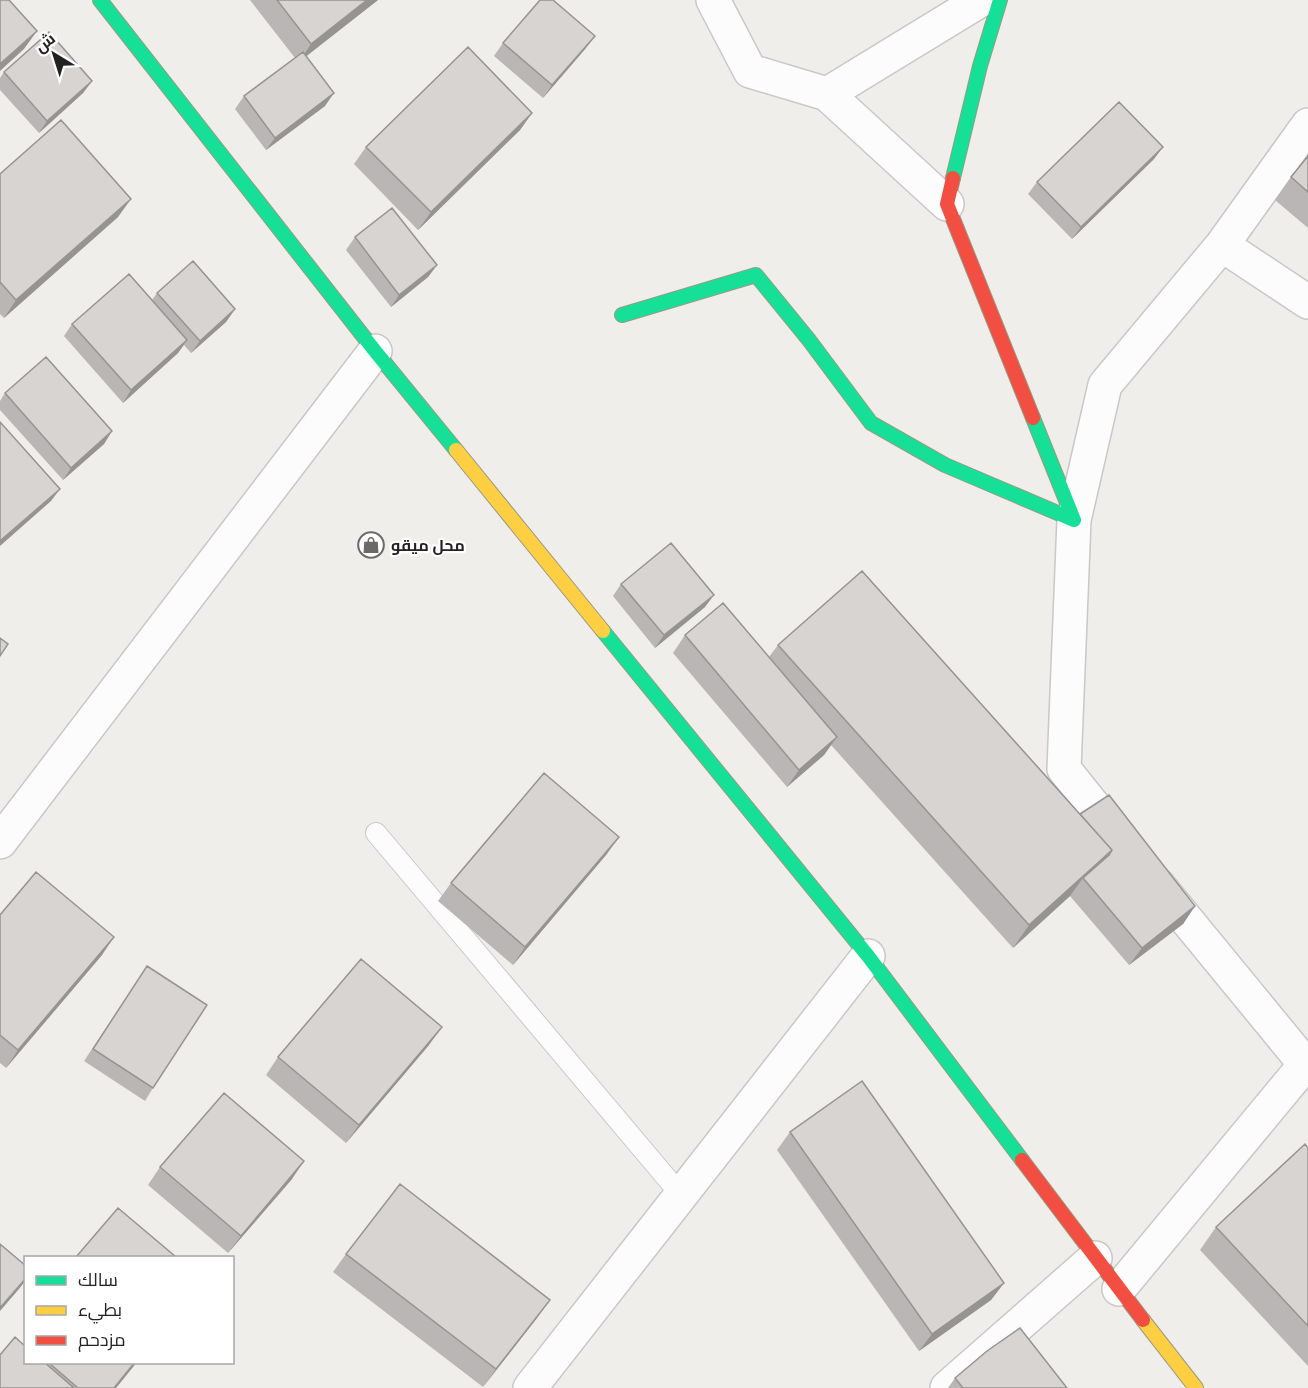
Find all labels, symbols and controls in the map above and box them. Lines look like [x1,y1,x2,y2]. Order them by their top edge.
north arrow [24,24,84,84]
text: ش [31,28,60,57]
shop icon: محل ميقو [356,530,386,560]
place label: محل ميقو [391,535,465,556]
legend [24,1256,234,1364]
text: سالك [78,1268,118,1292]
text: بطيء [78,1298,122,1324]
text: مزدحم [78,1328,126,1352]

